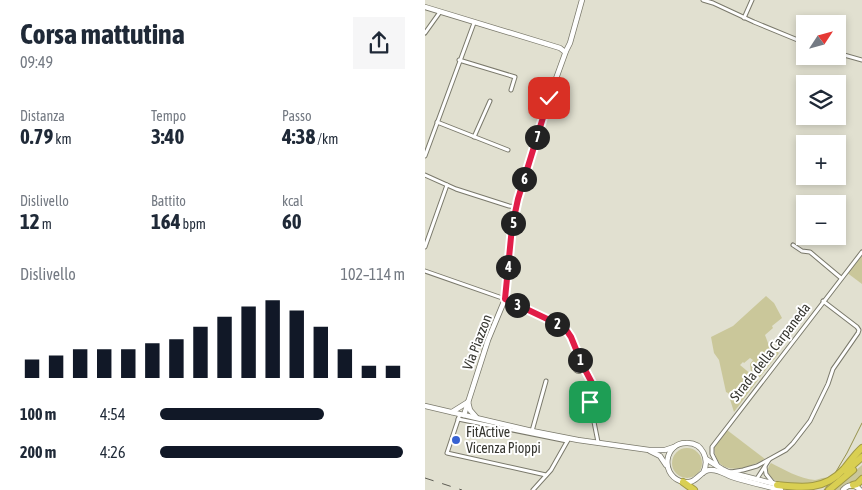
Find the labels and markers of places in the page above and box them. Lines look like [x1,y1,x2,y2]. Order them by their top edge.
pin [528,77,570,119]
pin: 7 [525,124,549,150]
pin: 6 [511,166,537,192]
pin: 5 [501,210,525,236]
pin: 4 [495,254,521,280]
pin: 3 [505,292,529,318]
pin: 2 [545,312,569,336]
pin: 1 [567,348,593,372]
pin [569,381,611,423]
place label: FitActive Vicenza Pioppi [466,424,541,456]
marker: FitActive Vicenza Pioppi [450,434,462,446]

